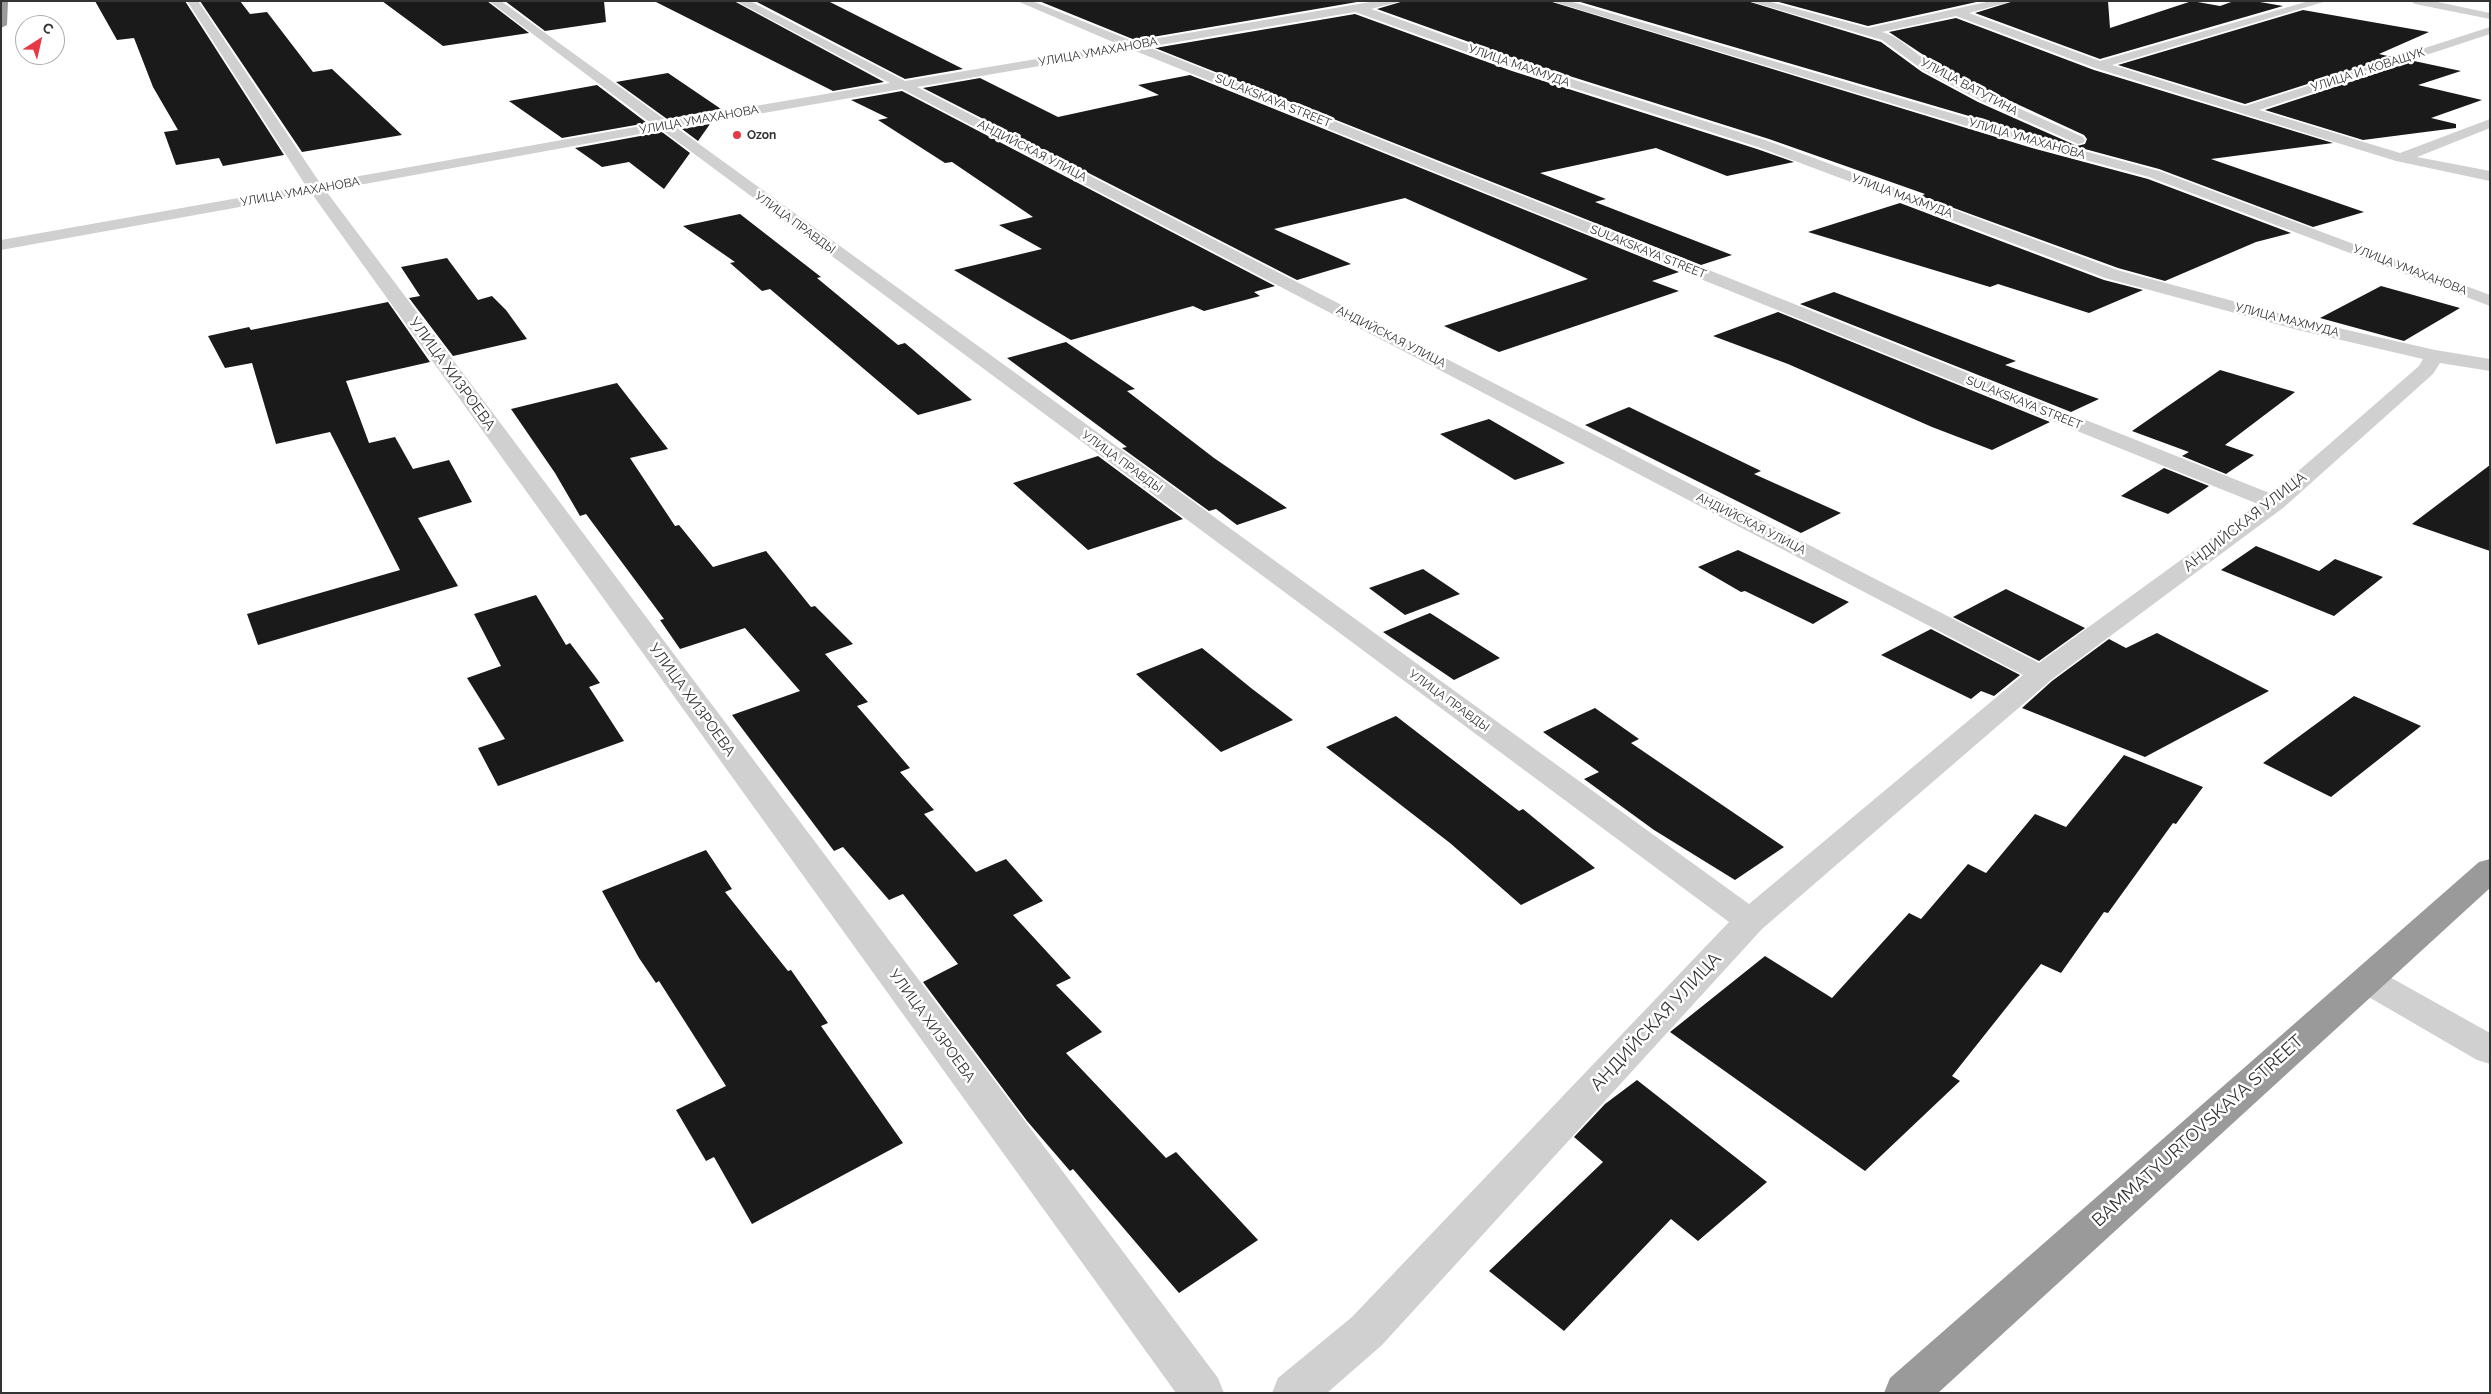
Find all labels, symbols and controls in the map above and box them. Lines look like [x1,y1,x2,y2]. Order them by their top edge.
north arrow [15,15,65,65]
text: С [39,19,57,38]
street label: УЛИЦА УМАХАНОВА [1037,34,1159,70]
street label: УЛИЦА МАХМУДА [1466,42,1572,90]
street label: УЛИЦА И. КОВАЩУК [2309,45,2427,95]
street label: УЛИЦА ВАТУТИНА [1918,55,2020,119]
street label: SULAKSKAYA STREET [1213,71,1333,131]
street label: УЛИЦА УМАХАНОВА [638,102,760,138]
street label: УЛИЦА УМАХАНОВА [1967,115,2087,163]
street label: АНДИЙСКАЯ УЛИЦА [975,117,1089,185]
place label: Ozon [747,128,776,142]
marker: Ozon [731,129,743,141]
street label: УЛИЦА МАХМУДА [1850,171,1954,221]
street label: УЛИЦА УМАХАНОВА [239,174,361,210]
street label: УЛИЦА ПРАВДЫ [752,189,838,257]
street label: SULAKSKAYA STREET [1588,222,1708,282]
street label: УЛИЦА УМАХАНОВА [2351,242,2469,298]
street label: УЛИЦА МАХМУДА [2234,300,2340,340]
street label: АНДИЙСКАЯ УЛИЦА [1334,303,1448,371]
street label: УЛИЦА ХИЗРОЕВА [405,314,499,434]
street label: SULAKSKAYA STREET [1964,373,2084,433]
street label: УЛИЦА ПРАВДЫ [1079,428,1165,496]
street label: АНДИЙСКАЯ УЛИЦА [2180,468,2310,576]
street label: АНДИЙСКАЯ УЛИЦА [1694,490,1808,558]
street label: УЛИЦА ХИЗРОЕВА [645,640,739,760]
street label: УЛИЦА ПРАВДЫ [1406,667,1492,735]
street label: АНДИЙСКАЯ УЛИЦА [1586,948,1726,1096]
street label: УЛИЦА ХИЗРОЕВА [885,966,979,1086]
street label: BAMMATYURTOVSKAYA STREET [2088,1030,2308,1232]

